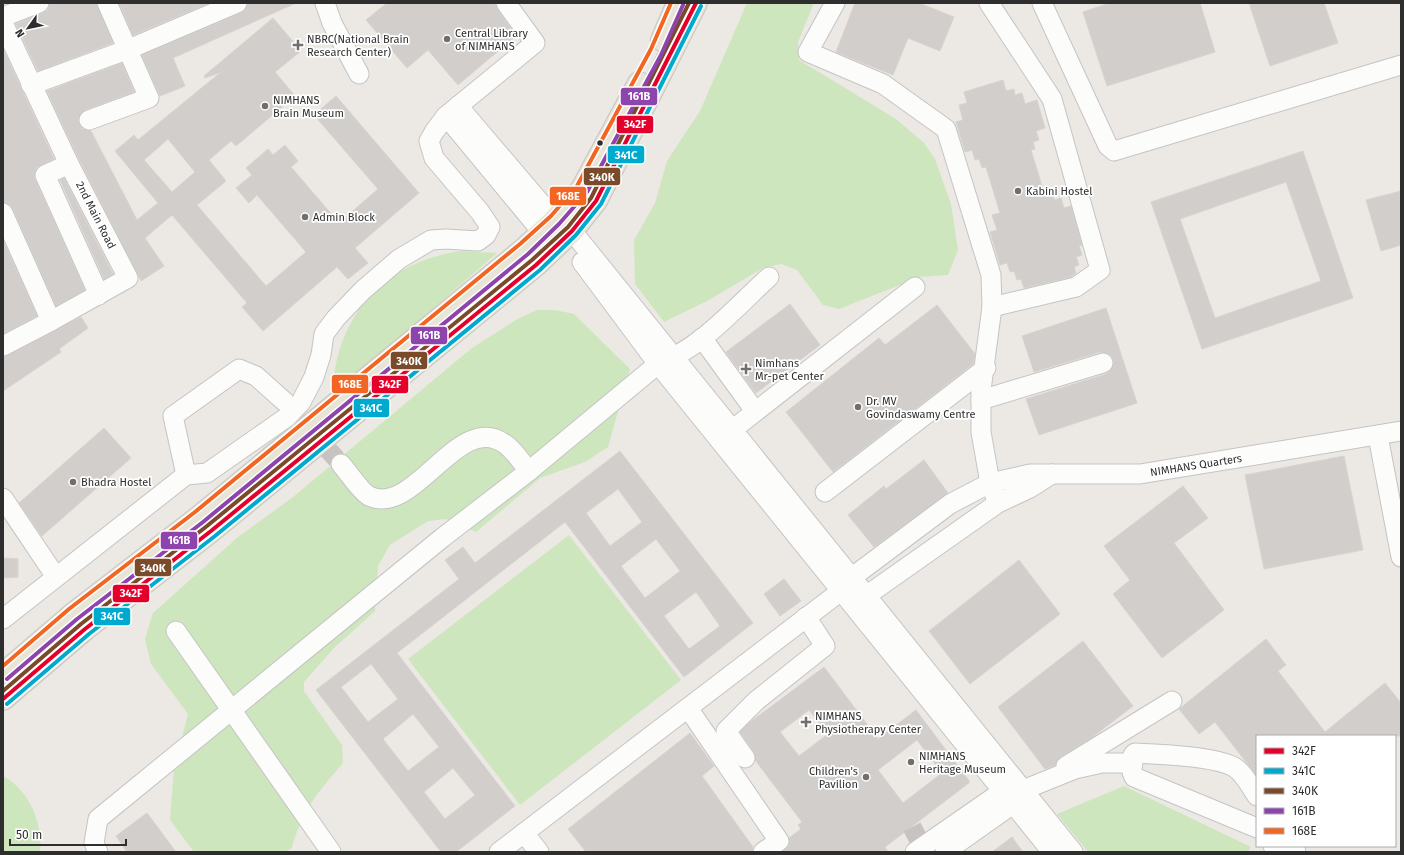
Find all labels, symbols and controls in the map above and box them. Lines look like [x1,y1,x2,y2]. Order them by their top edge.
north arrow [8,8,48,48]
text: N [13,27,27,40]
place label: Central Library of NIMHANS [455,27,528,53]
place label: NBRC(National Brain Research Center) [307,33,409,59]
marker: Central Library of NIMHANS [442,34,452,44]
marker: NBRC(National Brain Research Center) [292,39,304,51]
line badge: 161B [620,87,658,106]
text: 161B [628,90,650,103]
place label: NIMHANS Brain Museum [273,94,344,120]
marker: NIMHANS Brain Museum [260,101,270,111]
line badge: 342F [616,115,654,134]
text: 342F [623,118,647,131]
unlabelled marker [595,138,605,148]
line badge: 341C [607,145,645,164]
text: 341C [614,149,638,162]
line badge: 340K [583,167,621,186]
text: 340K [588,171,616,184]
street label: 2nd Main Road [73,179,118,251]
place label: Kabini Hostel [1026,185,1093,198]
line badge: 168E [549,186,587,206]
marker: Kabini Hostel [1013,186,1023,196]
text: 168E [556,190,580,203]
place label: Admin Block [313,211,375,224]
marker: Admin Block [300,212,310,222]
line badge: 161B [410,326,448,345]
text: 161B [418,329,440,342]
line badge: 340K [390,351,428,370]
text: 340K [395,355,423,368]
place label: Nimhans Mr-pet Center [755,357,824,383]
marker: Nimhans Mr-pet Center [740,363,752,375]
line badge: 168E [331,374,369,394]
line badge: 342F [371,375,409,394]
text: 168E [338,378,362,391]
text: 342F [378,378,402,391]
place label: Dr. MV Govindaswamy Centre [866,395,975,421]
line badge: 341C [353,398,390,418]
text: 341C [359,402,383,415]
marker: Dr. MV Govindaswamy Centre [853,402,863,412]
street label: NIMHANS Quarters [1149,452,1243,479]
place label: Bhadra Hostel [81,476,152,489]
marker: Bhadra Hostel [68,477,78,487]
line badge: 161B [160,531,198,550]
text: 161B [168,534,190,547]
line badge: 340K [134,558,172,577]
text: 340K [139,562,167,575]
line badge: 342F [112,584,150,603]
text: 342F [119,587,143,600]
line badge: 341C [93,607,131,626]
text: 341C [100,610,124,623]
place label: NIMHANS Physiotherapy Center [815,710,922,736]
marker: NIMHANS Physiotherapy Center [800,716,812,728]
legend [1256,735,1396,847]
text: 342F [1292,744,1316,758]
place label: NIMHANS Heritage Museum [919,750,1006,776]
marker: NIMHANS Heritage Museum [906,757,916,767]
text: 341C [1292,764,1316,778]
place label: Children's Pavilion [809,765,858,791]
marker: Children's Pavilion [861,772,871,782]
text: 340K [1292,784,1319,798]
text: 161B [1292,804,1316,818]
scale bar [10,821,126,847]
text: 168E [1292,824,1317,838]
text: 50 m [16,828,42,842]

